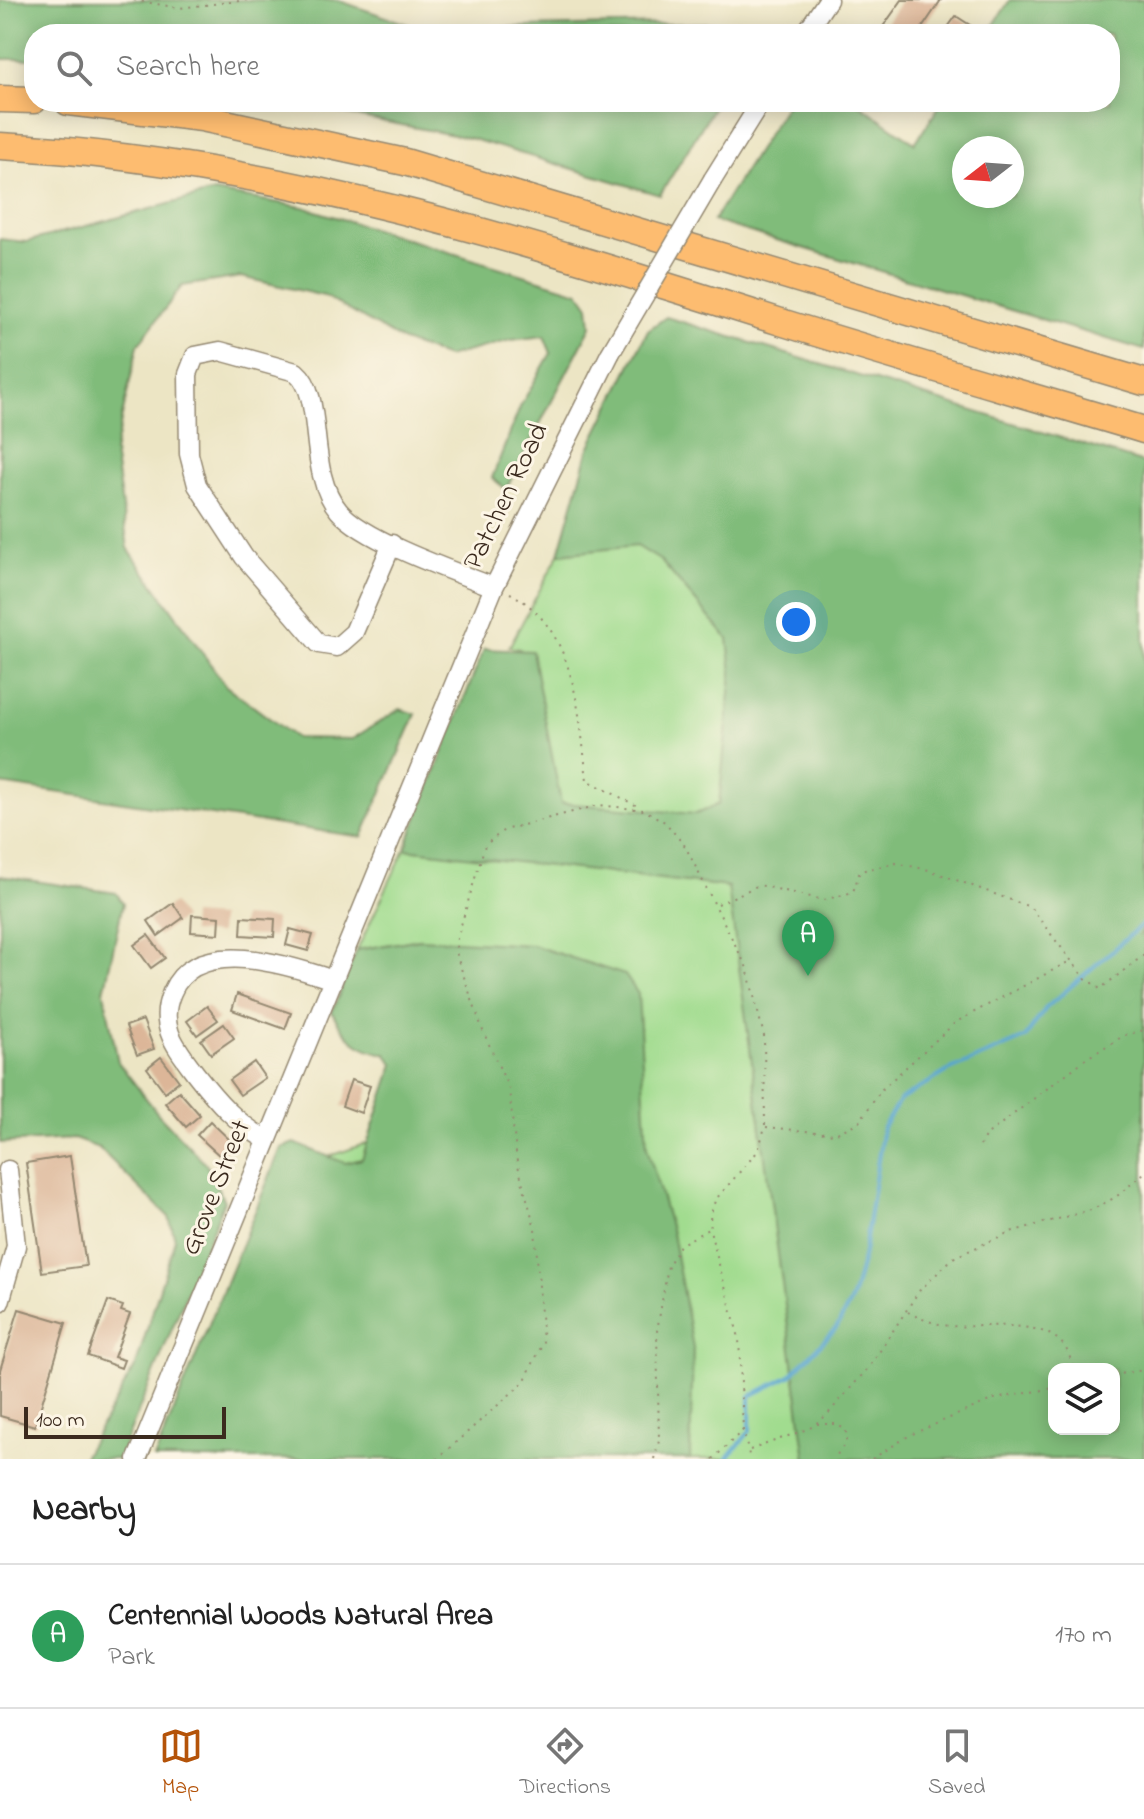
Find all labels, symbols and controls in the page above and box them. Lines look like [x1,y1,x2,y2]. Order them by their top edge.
search box [24,24,1120,112]
icon: search [52,46,96,90]
text: Search here [116,46,260,90]
north arrow [952,136,1024,208]
street label: Patchen Road [454,416,560,577]
your location [776,602,816,642]
pin: A [782,910,834,976]
street label: Grove Street [171,1114,263,1262]
map controls [1048,1363,1120,1435]
button: layers [1048,1363,1120,1435]
scale bar [24,1403,226,1439]
text: 100 m [36,1405,85,1437]
text: Nearby [32,1486,136,1536]
text: Centennial Woods Natural Area [108,1595,493,1639]
text: A [50,1617,66,1655]
text: 170 m [1055,1617,1112,1655]
text: Park [108,1639,155,1677]
tab: Map [159,1724,203,1804]
tab: Directions [520,1724,611,1804]
tab: Saved [928,1724,985,1804]

